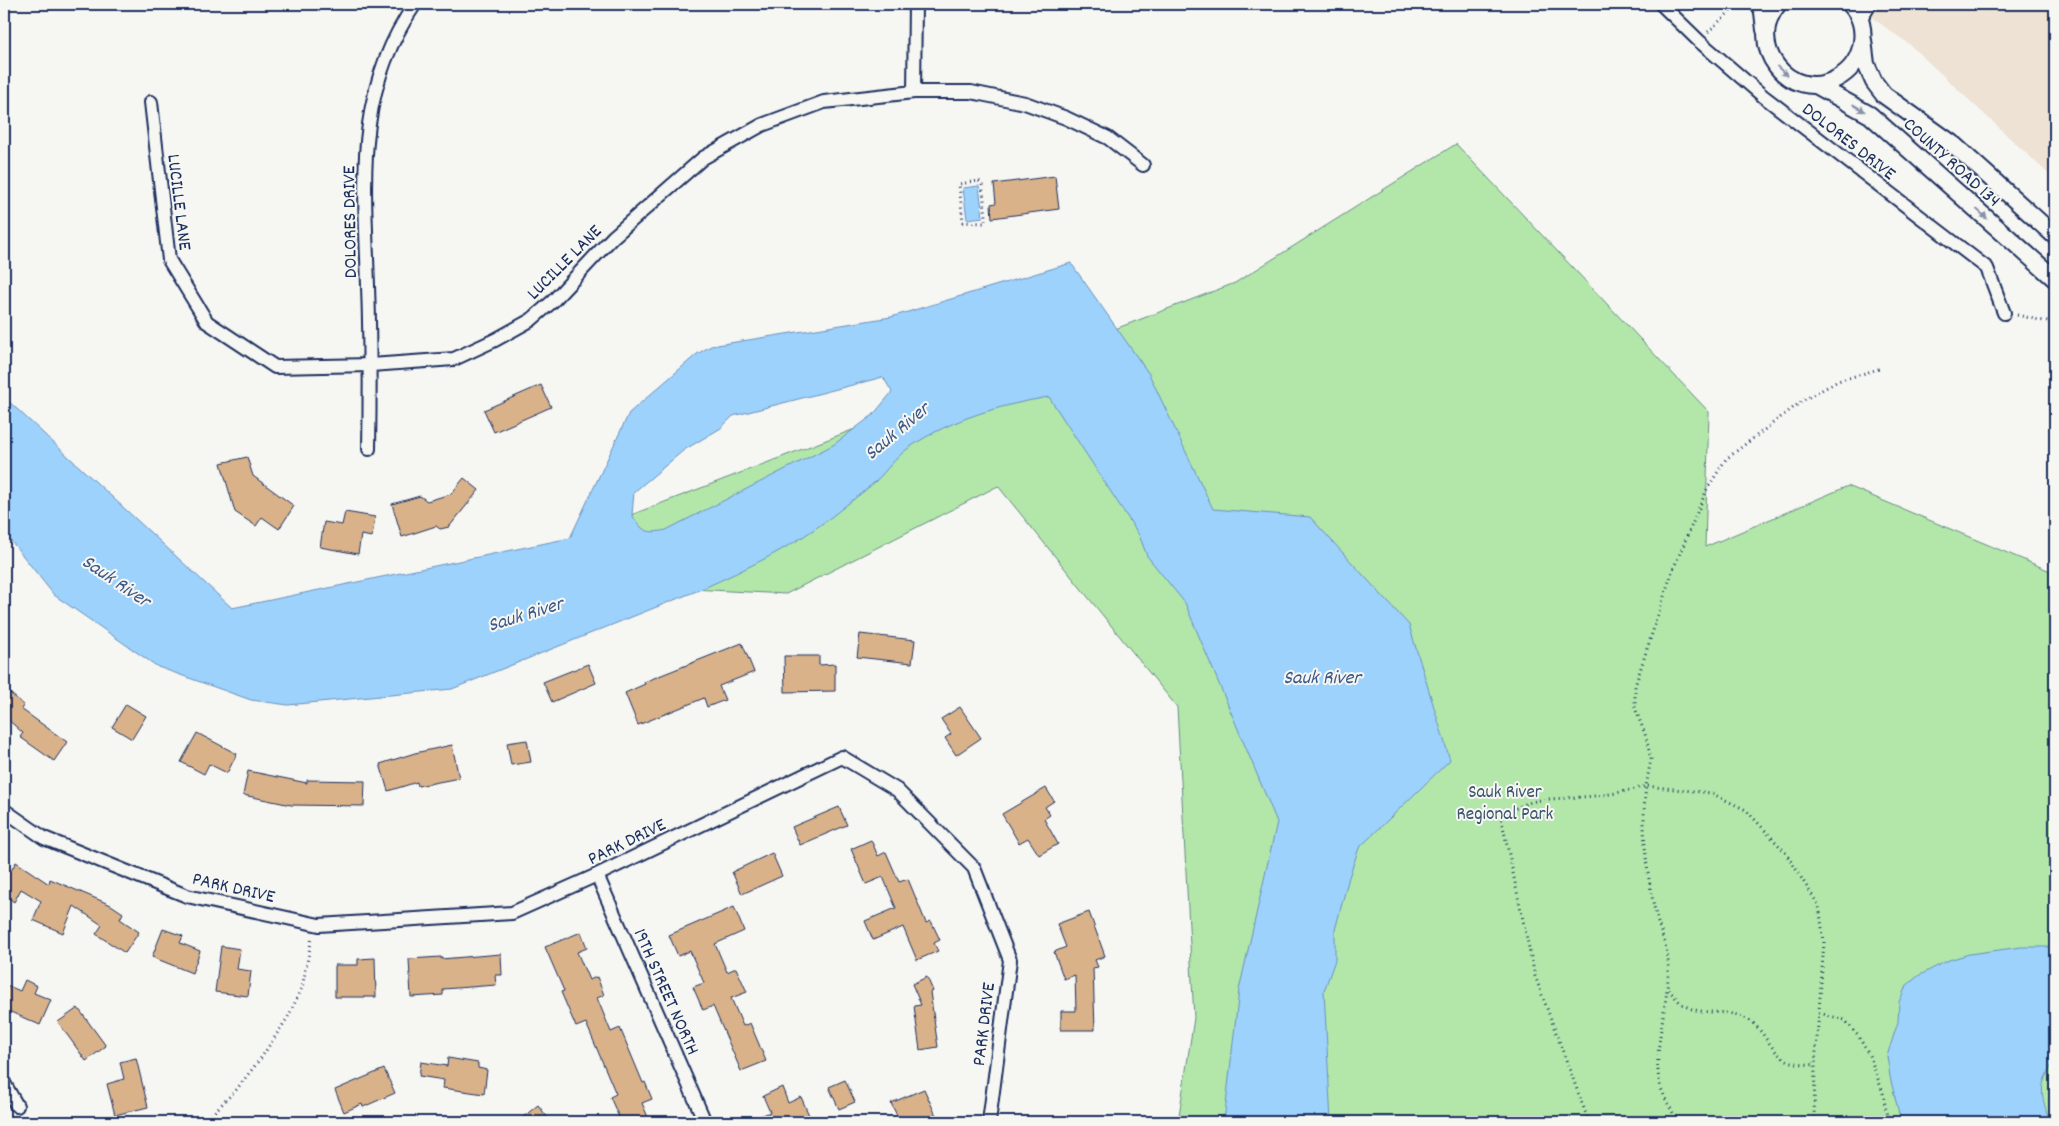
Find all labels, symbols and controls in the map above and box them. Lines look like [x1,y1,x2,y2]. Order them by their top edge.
one-way arrow [1775,65,1787,77]
street label: DOLORES DRIVE [1795,97,1901,188]
one-way arrow [1852,104,1866,113]
street label: COUNTY ROAD 134 [1896,112,2005,215]
street label: LUCILLE LANE [158,153,197,253]
street label: DOLORES DRIVE [337,165,366,279]
one-way arrow [1976,208,1988,220]
street label: LUCILLE LANE [522,219,610,307]
water label: Sauk River [859,395,939,468]
water label: Sauk River [75,549,157,617]
water label: Sauk River [485,590,570,641]
water label: Sauk River [1283,665,1363,693]
park label: Sauk River Regional Park [1457,780,1554,829]
street label: PARK DRIVE [584,812,672,874]
street label: PARK DRIVE [189,867,278,912]
street label: 19TH STREET NORTH [625,925,705,1060]
street label: PARK DRIVE [967,981,1004,1068]

